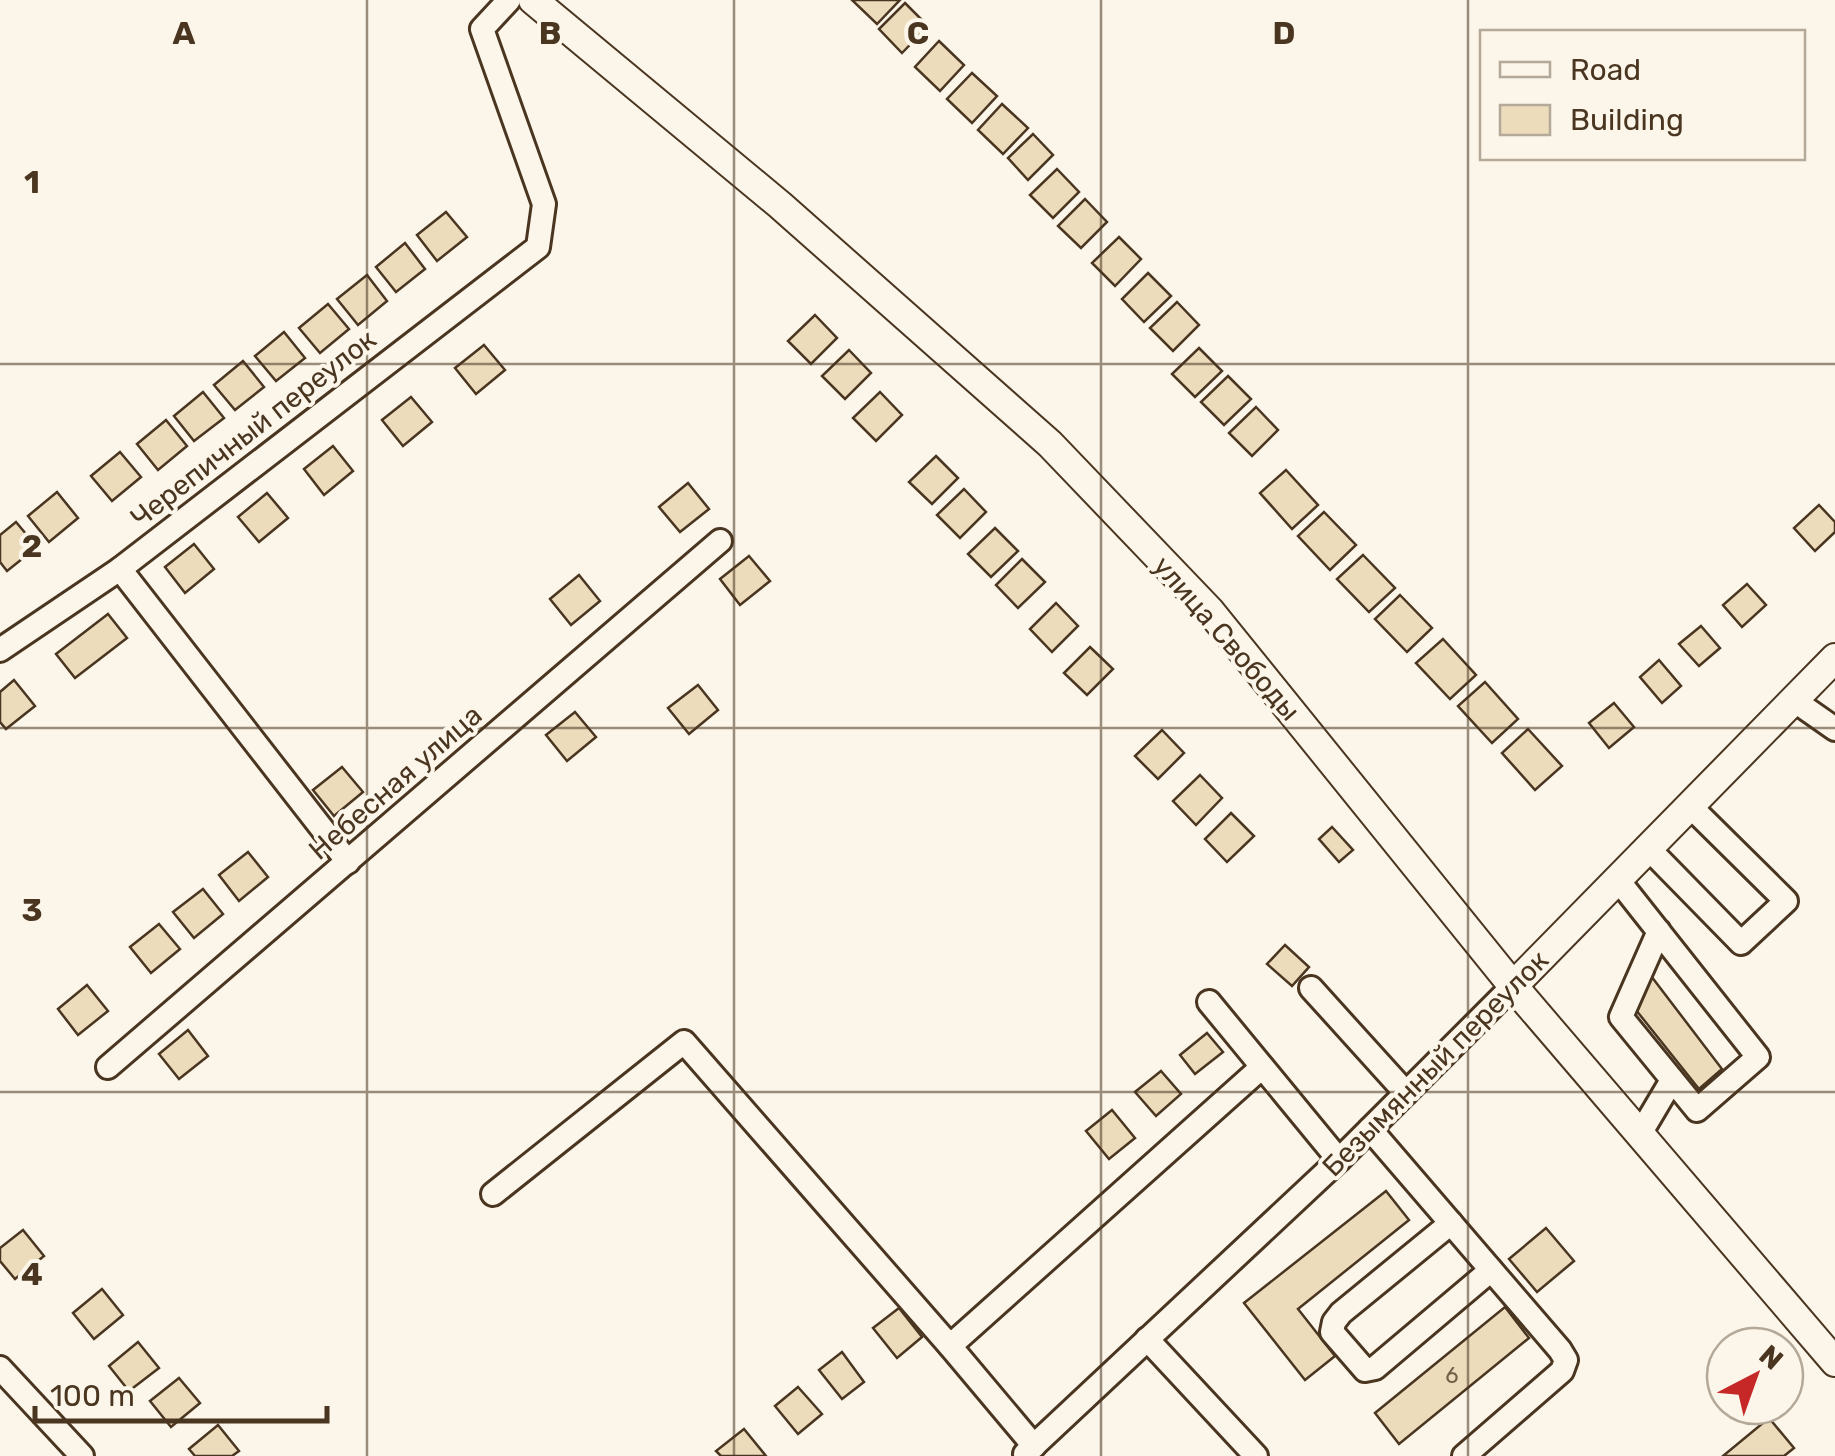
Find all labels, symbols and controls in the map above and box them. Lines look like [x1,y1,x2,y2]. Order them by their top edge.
text: A [173,14,196,52]
text: B [539,14,561,52]
text: C [907,14,929,52]
text: D [1273,14,1295,52]
legend [1480,30,1805,160]
text: Road [1570,52,1641,88]
text: Building [1570,102,1684,138]
text: 1 [24,163,40,201]
street label: Черепичный переулок [124,322,382,534]
text: 2 [22,527,42,565]
street label: улица Свободы [1146,549,1307,727]
street label: Небесная улица [302,698,489,866]
text: 3 [21,891,43,929]
street label: Безымянный переулок [1316,944,1555,1183]
text: 4 [21,1255,43,1293]
north arrow [1705,1326,1805,1426]
text: N [1753,1338,1789,1377]
scale bar [35,1361,328,1423]
house number: 6 [1445,1362,1459,1389]
text: 100 m [50,1378,135,1414]

